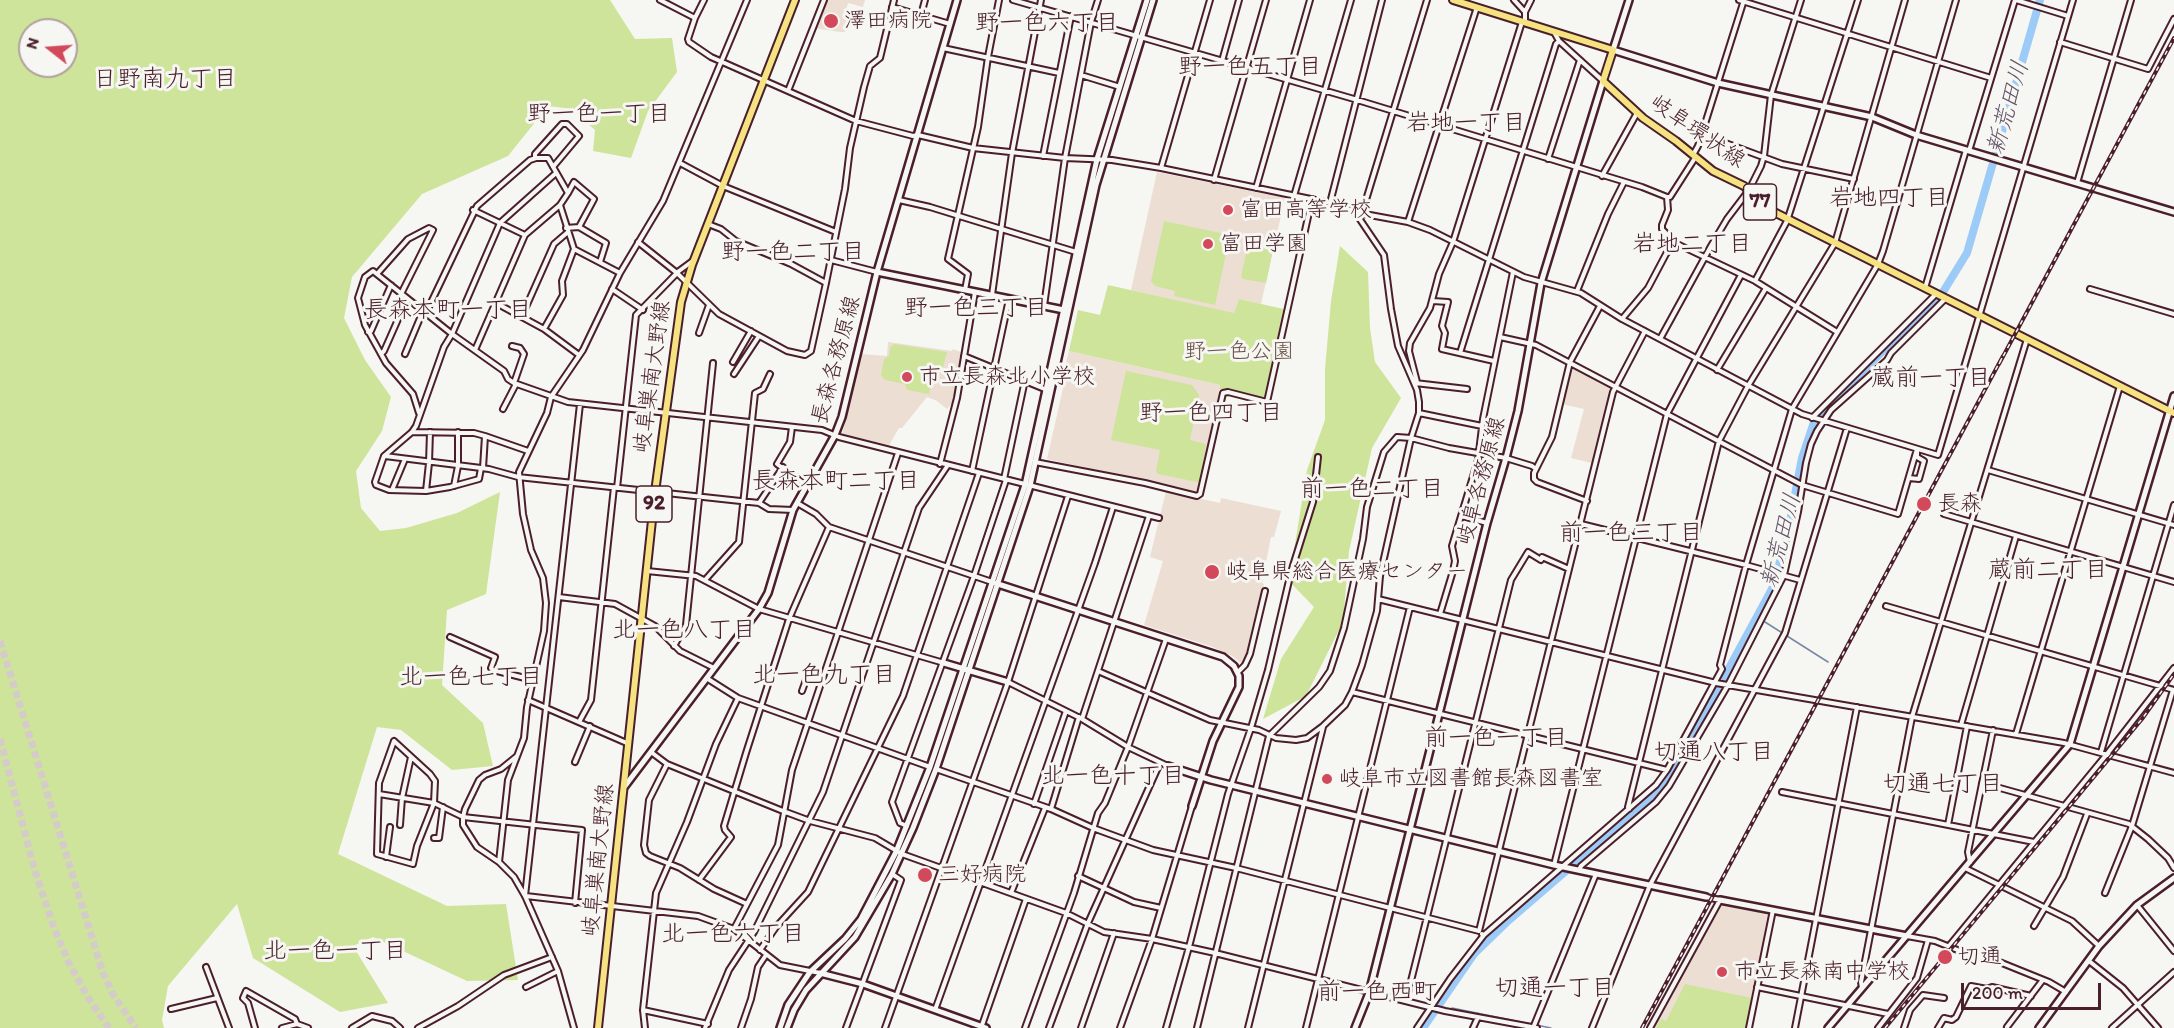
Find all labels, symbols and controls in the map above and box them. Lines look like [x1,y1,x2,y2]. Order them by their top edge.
place label: 澤田病院 [844,8,932,34]
district label: 野一色六丁目 [975,10,1119,38]
marker: 澤田病院 [822,12,840,30]
north arrow [18,18,78,78]
text: N [22,35,43,51]
district label: 野一色五丁目 [1178,54,1322,82]
water label: 新荒田川 [1982,58,2036,158]
district label: 日野南九丁目 [93,66,237,94]
street label: 岐阜環状線 [1644,90,1750,174]
district label: 野一色一丁目 [527,101,671,129]
district label: 岩地一丁目 [1406,110,1526,138]
road number: 77 [1744,184,1776,220]
district label: 岩地四丁目 [1829,185,1949,213]
place label: 富田高等学校 [1240,197,1372,223]
marker: 富田高等学校 [1221,203,1235,217]
place label: 富田学園 [1220,231,1308,257]
district label: 岩地二丁目 [1632,231,1752,259]
marker: 富田学園 [1201,237,1215,251]
district label: 野一色二丁目 [721,239,865,267]
street label: 長森各務原線 [807,293,867,427]
district label: 野一色三丁目 [904,295,1048,323]
district label: 長森本町一丁目 [364,297,532,325]
street label: 岐阜巣南大野線 [629,299,677,455]
park label: 野一色公園 [1184,339,1294,365]
place label: 市立長森北小学校 [919,364,1095,390]
district label: 蔵前一丁目 [1871,365,1991,393]
marker: 市立長森北小学校 [900,370,914,384]
district label: 野一色四丁目 [1139,400,1283,428]
street label: 岐阜各務原線 [1452,414,1512,548]
district label: 長森本町二丁目 [752,468,920,496]
district label: 前一色二丁目 [1300,476,1444,504]
road number: 92 [636,486,672,522]
water label: 新荒田川 [1756,491,1808,591]
place label: 長森 [1938,491,1982,517]
marker: 長森 [1915,495,1933,513]
district label: 前一色三丁目 [1559,520,1703,548]
district label: 蔵前二丁目 [1988,557,2108,585]
place label: 岐阜県総合医療センター [1226,559,1468,585]
marker: 岐阜県総合医療センター [1203,563,1221,581]
district label: 北一色八丁目 [612,617,756,645]
district label: 北一色九丁目 [752,662,896,690]
district label: 北一色七丁目 [399,664,543,692]
district label: 前一色一丁目 [1424,725,1568,753]
district label: 切通八丁目 [1654,739,1774,767]
district label: 北一色十丁目 [1041,763,1185,791]
place label: 岐阜市立図書館長森図書室 [1339,766,1603,792]
district label: 切通七丁目 [1883,771,2003,799]
marker: 岐阜市立図書館長森図書室 [1320,772,1334,786]
street label: 岐阜巣南大野線 [578,782,620,938]
place label: 三好病院 [938,862,1026,888]
marker: 三好病院 [916,866,934,884]
district label: 北一色六丁目 [661,921,805,949]
district label: 北一色一丁目 [263,938,407,966]
place label: 切通 [1958,944,2002,970]
marker: 切通 [1936,948,1954,966]
place label: 市立長森南中学校 [1734,959,1910,985]
marker: 市立長森南中学校 [1715,965,1729,979]
scale bar [1964,971,2104,1009]
district label: 切通一丁目 [1495,975,1615,1003]
district label: 前一色西町 [1317,979,1437,1007]
text: 200 m [1972,982,2023,1004]

